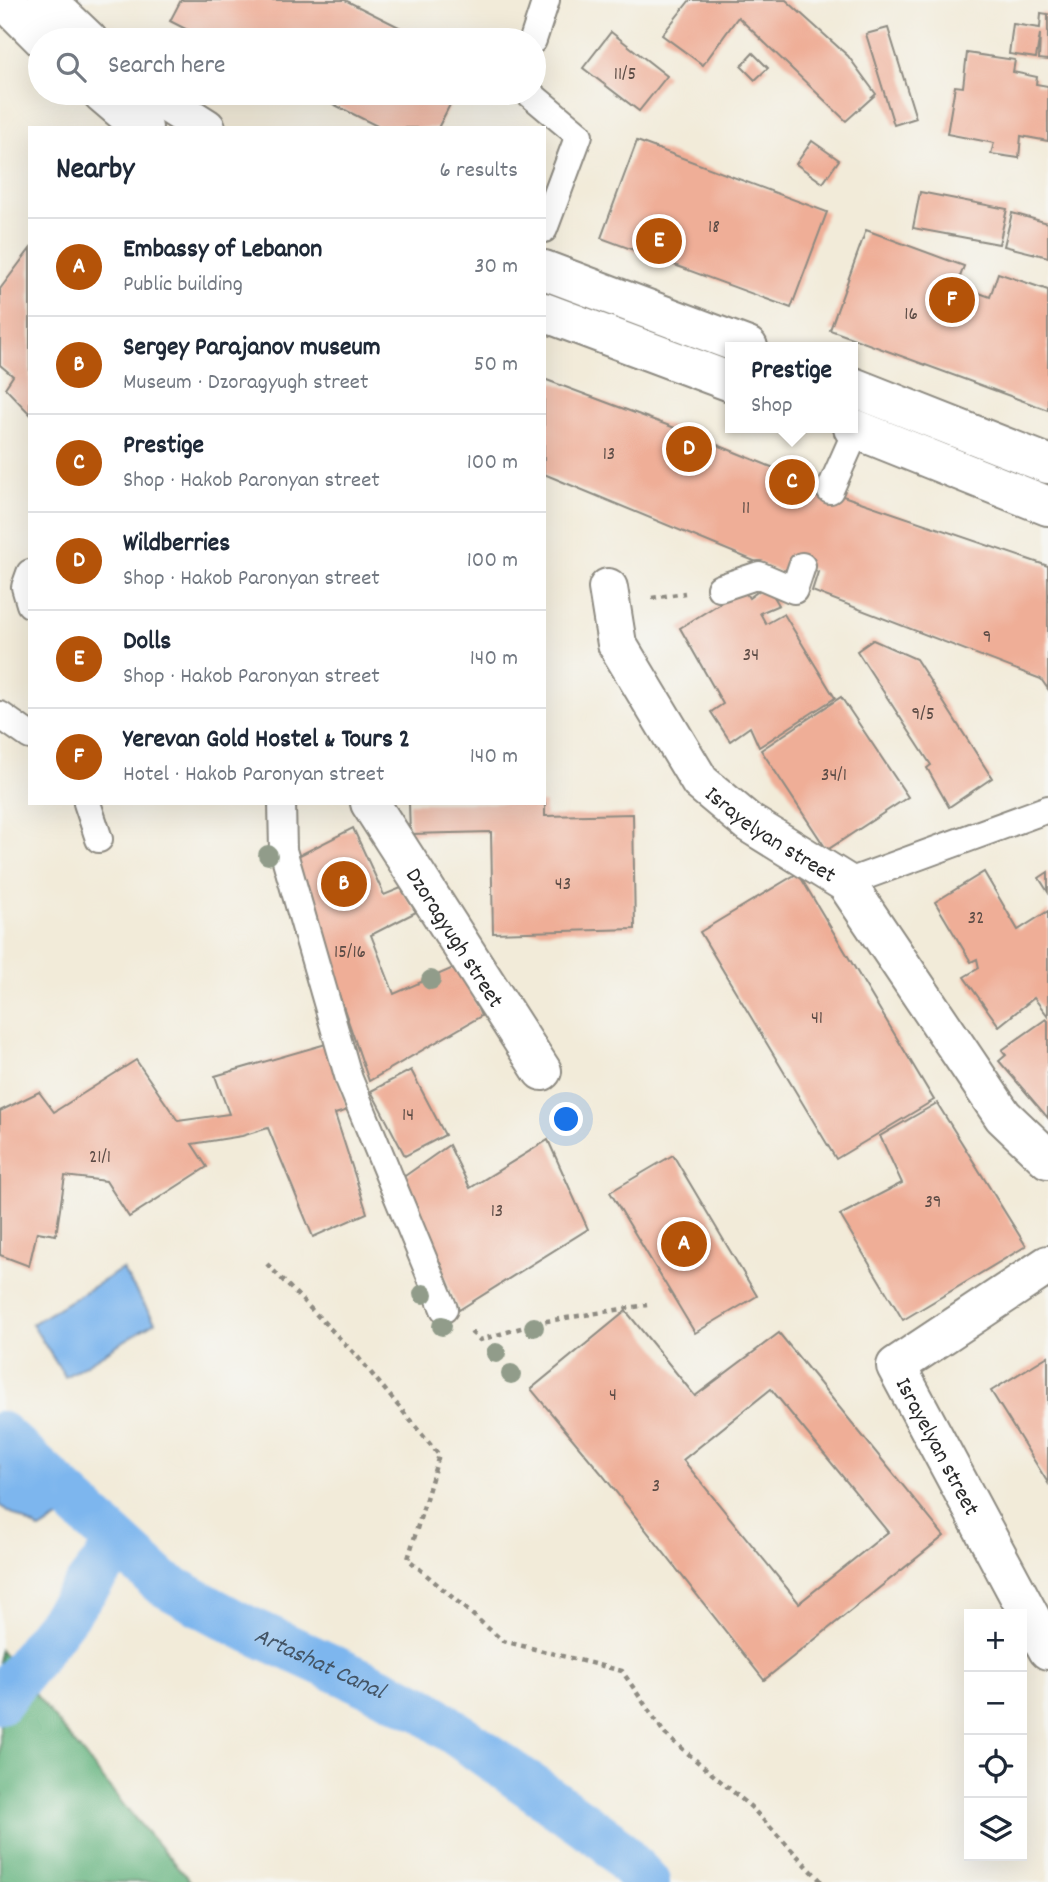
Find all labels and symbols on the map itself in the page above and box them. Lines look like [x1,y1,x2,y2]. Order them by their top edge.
house number: 11/5 [614,62,636,89]
pin: E [636,215,682,267]
house number: 18 [708,215,720,242]
pin: F [929,274,975,326]
house number: 16 [904,302,918,329]
pin: D [666,423,712,475]
house number: 13 [603,442,615,469]
pin: C [769,456,815,508]
house number: 11 [742,496,750,523]
house number: 9 [983,625,991,652]
house number: 34 [743,643,759,670]
house number: 9/5 [912,702,934,729]
house number: 34/1 [821,763,847,790]
street label: Israyelyan street [696,780,841,893]
pin: B [321,858,367,910]
street label: Dzoragyugh street [396,862,510,1015]
house number: 43 [555,872,571,899]
house number: 32 [968,906,984,933]
house number: 15/16 [334,940,366,967]
house number: 41 [811,1006,823,1033]
your location [549,1102,583,1136]
house number: 14 [402,1103,414,1130]
house number: 21/1 [89,1145,111,1172]
house number: 39 [924,1190,942,1217]
house number: 13 [491,1199,503,1226]
pin: A [661,1218,707,1270]
street label: Israyelyan street [885,1372,986,1523]
house number: 4 [609,1383,617,1410]
house number: 3 [652,1474,660,1501]
water label: Artashat Canal [248,1620,392,1710]

